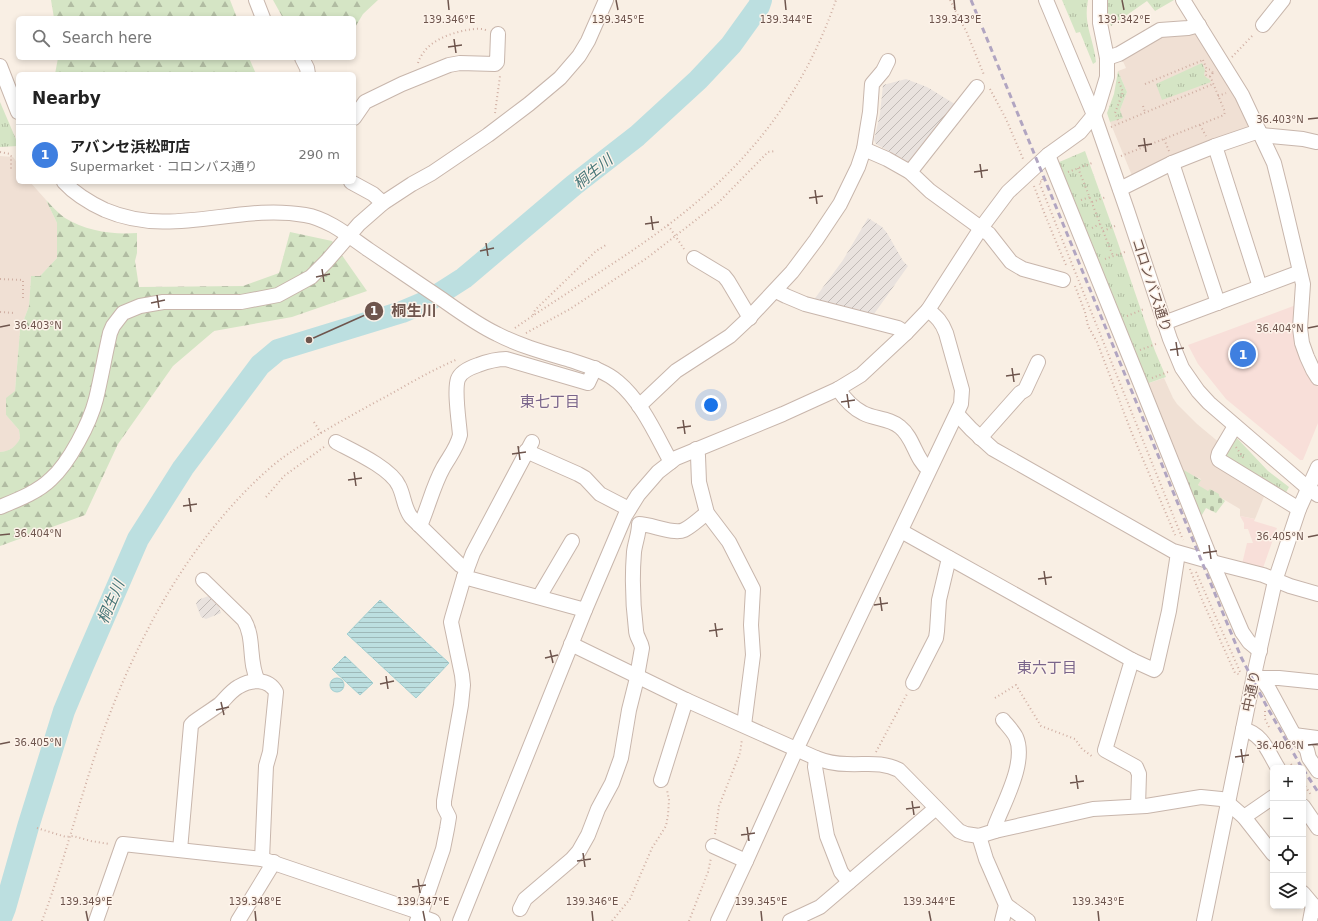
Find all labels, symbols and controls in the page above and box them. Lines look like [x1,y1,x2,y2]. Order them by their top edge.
text: 139.346°E [423,14,475,25]
text: 139.345°E [592,14,644,25]
text: 139.344°E [760,14,812,25]
text: 139.343°E [929,14,981,25]
text: 139.342°E [1098,14,1150,25]
search box [16,16,356,60]
icon: search [30,27,52,49]
text: Search here [62,29,152,47]
text: Nearby [32,88,101,108]
text: 36.403°N [1256,114,1304,125]
text: アバンセ浜松町店 [70,138,190,156]
text: 1 [40,147,50,162]
text: 290 m [298,147,340,162]
water label: 桐生川 [570,150,618,193]
text: Supermarket · コロンバス通り [70,159,257,174]
street label: コロンバス通り [1129,236,1175,334]
callout: 桐生川 [364,297,445,324]
text: 桐生川 [391,302,437,320]
text: 1 [370,304,378,318]
text: 36.403°N [14,320,62,331]
text: 36.404°N [1256,323,1304,334]
pin: 1 [1230,339,1256,369]
district label: 東七丁目 [520,393,580,411]
your location [701,395,721,415]
text: 36.404°N [14,528,62,539]
text: 36.405°N [1256,531,1304,542]
water label: 桐生川 [94,576,129,626]
district label: 東六丁目 [1017,659,1077,677]
street label: 中通り [1239,669,1263,713]
text: 36.405°N [14,737,62,748]
text: 36.406°N [1256,740,1304,751]
map controls [1270,765,1306,909]
button: + [1270,765,1306,801]
button: − [1270,801,1306,837]
button: locate [1270,837,1306,873]
button: layers [1270,873,1306,909]
text: 139.349°E [60,896,112,907]
text: 139.348°E [229,896,281,907]
text: 139.347°E [397,896,449,907]
text: 139.346°E [566,896,618,907]
text: 139.345°E [735,896,787,907]
text: 139.344°E [903,896,955,907]
text: 139.343°E [1072,896,1124,907]

